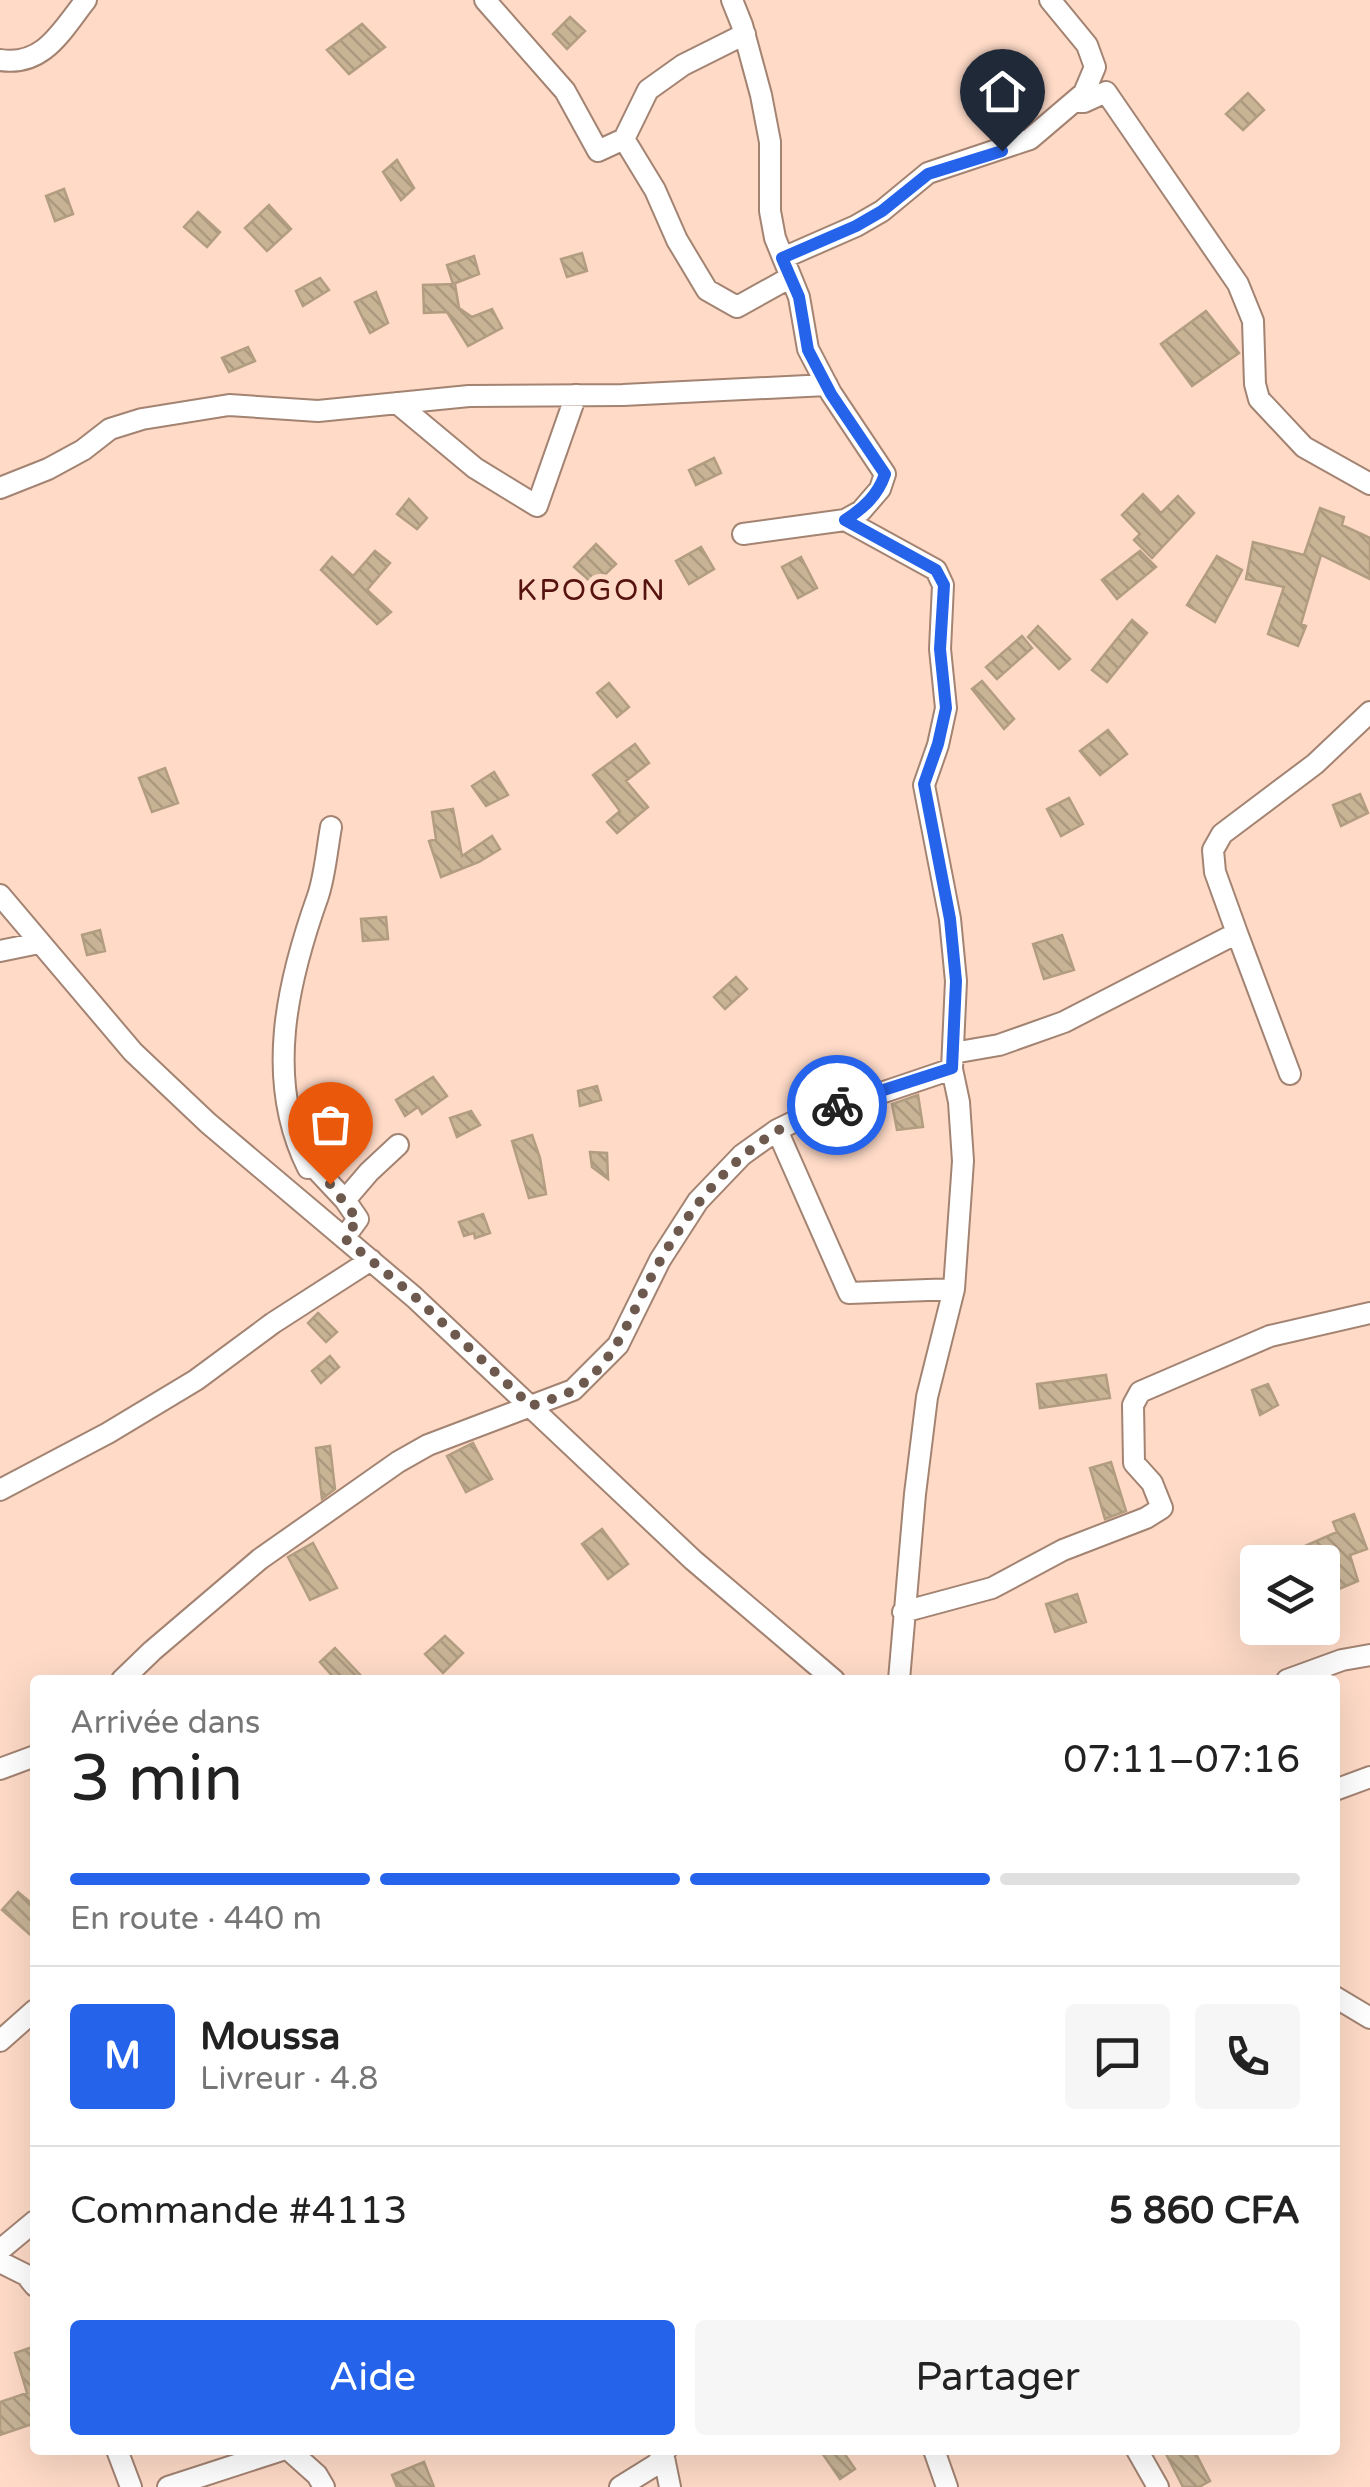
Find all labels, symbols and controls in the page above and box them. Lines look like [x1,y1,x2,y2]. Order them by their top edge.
pin [960,49,1045,152]
icon: home [975,64,1030,119]
district label: KPOGON [517,572,667,609]
courier [787,1055,887,1155]
icon: bike [810,1078,865,1133]
pin [288,1082,373,1185]
icon: bag [303,1097,358,1152]
map controls [1240,1545,1340,1645]
button: layers [1240,1545,1340,1645]
text: Arrivée dans [70,1704,260,1742]
text: 07:11–07:16 [1063,1737,1300,1783]
text: 3 min [70,1740,243,1819]
text: En route · 440 m [70,1900,322,1938]
button: chat [1065,2004,1170,2109]
button: phone [1195,2004,1300,2109]
text: Moussa [200,2014,340,2060]
text: M [104,2033,141,2079]
text: Livreur · 4.8 [200,2060,378,2098]
text: Commande #4113 [70,2188,407,2234]
text: 5 860 CFA [1109,2188,1300,2234]
button: Aide [70,2320,675,2435]
button: Partager [695,2320,1300,2435]

